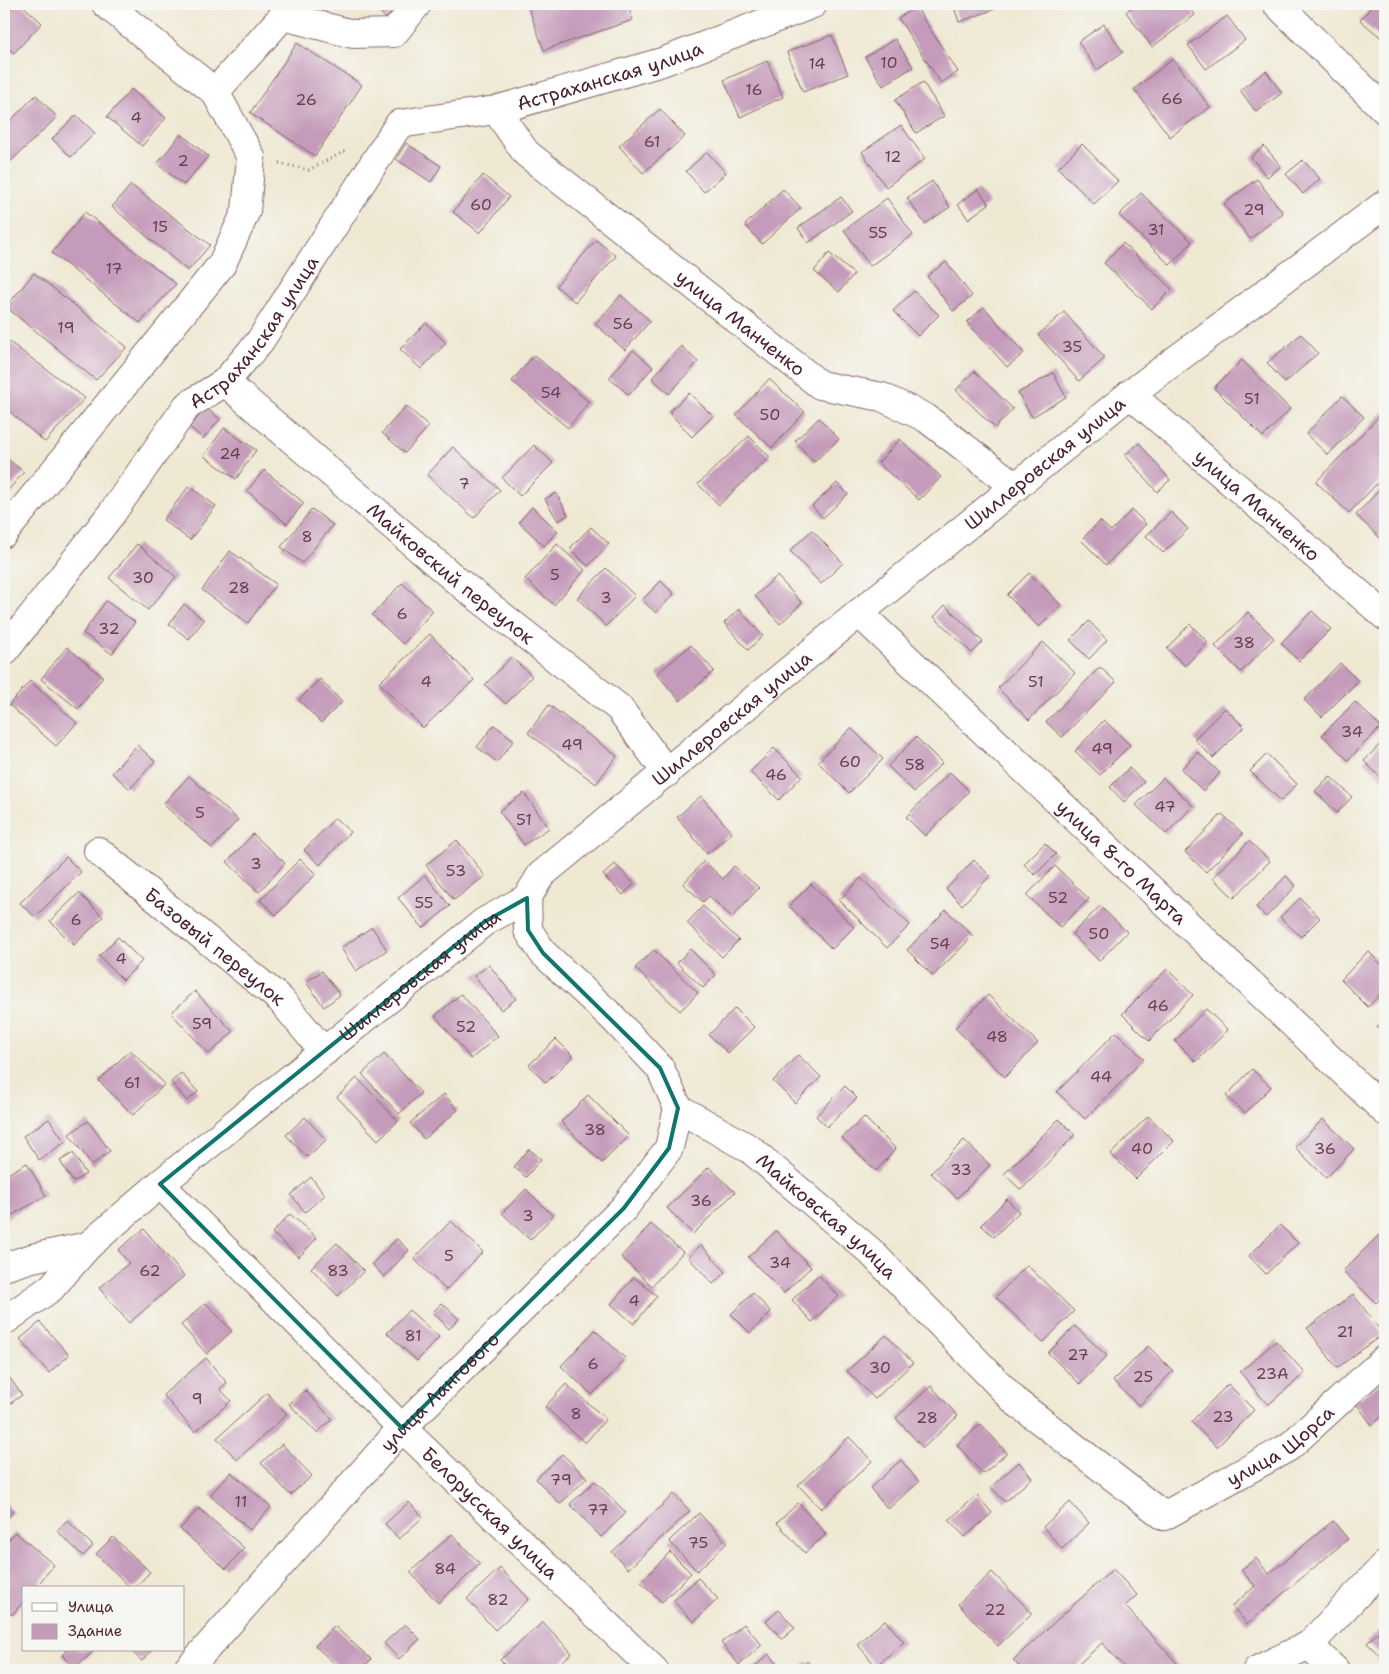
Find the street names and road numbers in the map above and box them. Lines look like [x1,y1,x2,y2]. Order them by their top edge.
street label: Астраханская улица [514,35,707,116]
street label: Астраханская улица [185,251,324,414]
street label: улица Манченко [671,264,810,382]
street label: Шиллеровская улица [959,391,1131,536]
street label: улица Манченко [1189,444,1325,567]
street label: Майковский переулок [362,497,540,650]
street label: Шиллеровская улица [647,645,817,792]
street label: улица 8-го Марта [1051,794,1192,930]
street label: Базовый переулок [139,882,290,1011]
street label: Шиллеровская улица [334,903,505,1047]
street label: Майковская улица [751,1148,902,1284]
street label: улица Лангового [375,1327,505,1457]
street label: улица Щорса [1222,1400,1340,1492]
street label: Белорусская улица [416,1442,564,1585]

